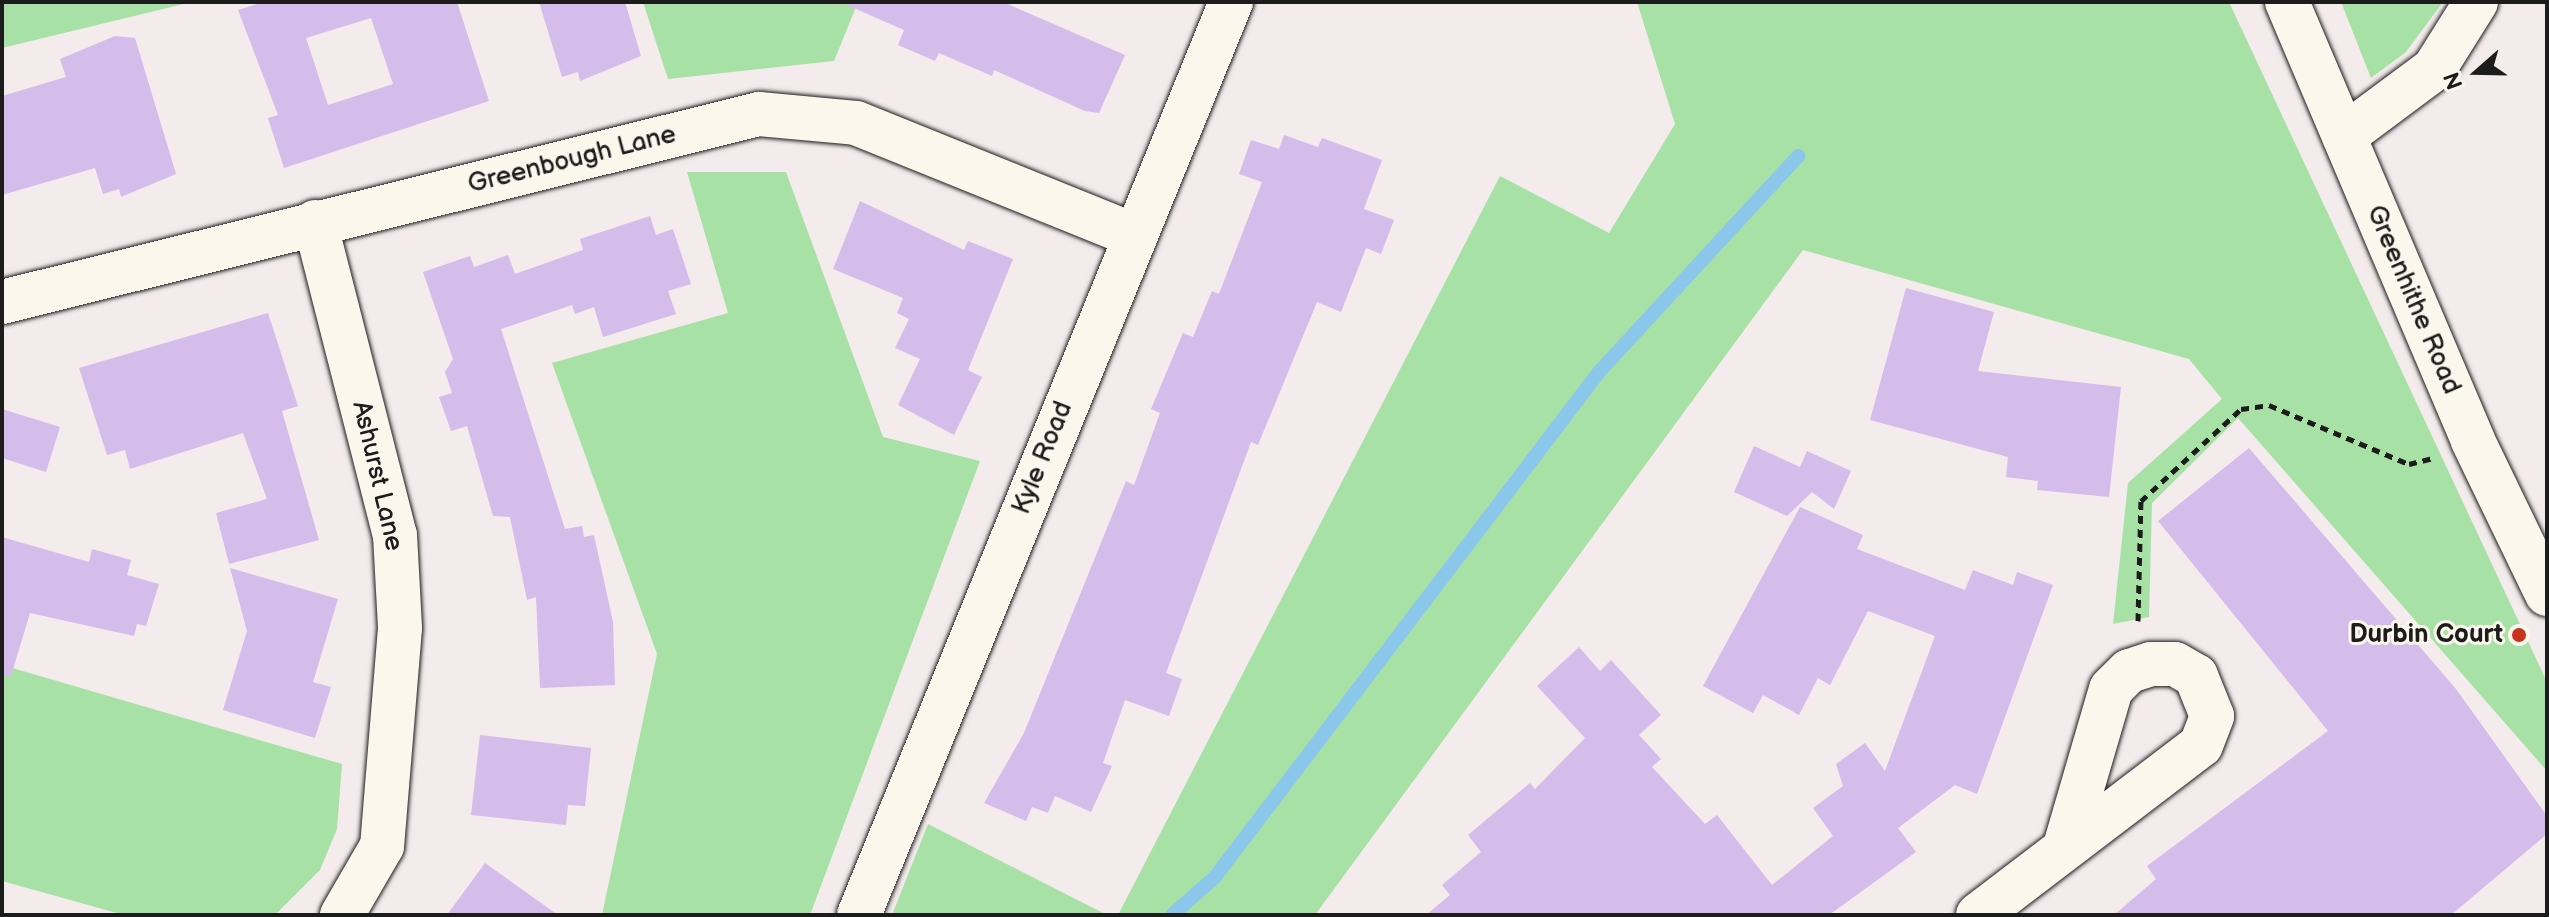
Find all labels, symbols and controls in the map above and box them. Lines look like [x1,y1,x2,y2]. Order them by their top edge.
north arrow [2437,32,2517,112]
text: N [2438,68,2469,93]
street label: Greenbough Lane [465,119,679,201]
street label: Greenhithe Road [2359,201,2467,399]
street label: Kyle Road [1006,397,1080,519]
street label: Ashurst Lane [345,398,409,554]
place label: Durbin Court [2349,619,2503,651]
marker: Durbin Court [2510,626,2528,644]

